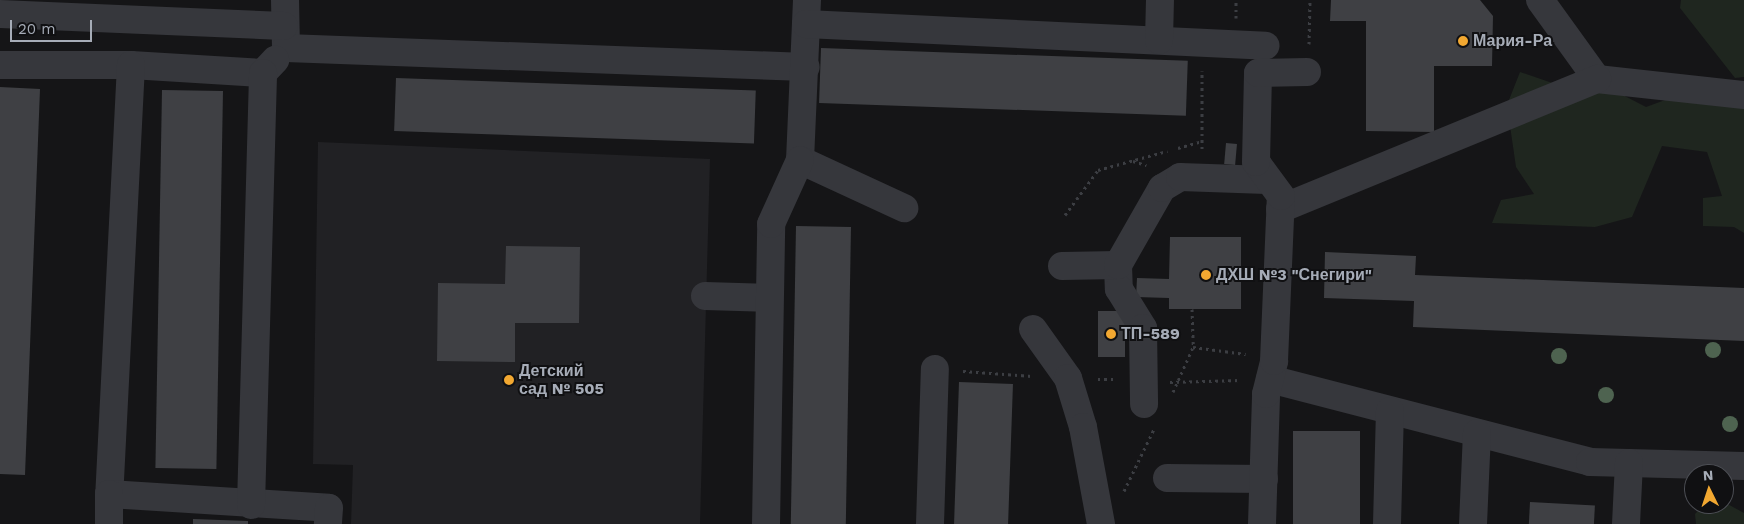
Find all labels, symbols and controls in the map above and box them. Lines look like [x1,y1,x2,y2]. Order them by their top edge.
scale bar [12,10,95,42]
text: 20 m [18,20,56,38]
place label: Мария-Ра [1473,31,1552,51]
marker: Мария-Ра [1457,35,1469,47]
place label: ДХШ №3 "Снегири" [1216,265,1372,285]
marker: ДХШ №3 "Снегири" [1200,269,1212,281]
place label: ТП-589 [1121,324,1180,344]
marker: ТП-589 [1105,328,1117,340]
place label: Детский сад № 505 [519,361,604,399]
marker: Детский сад № 505 [503,374,515,386]
north arrow [1684,464,1734,514]
text: N [1702,467,1714,483]

